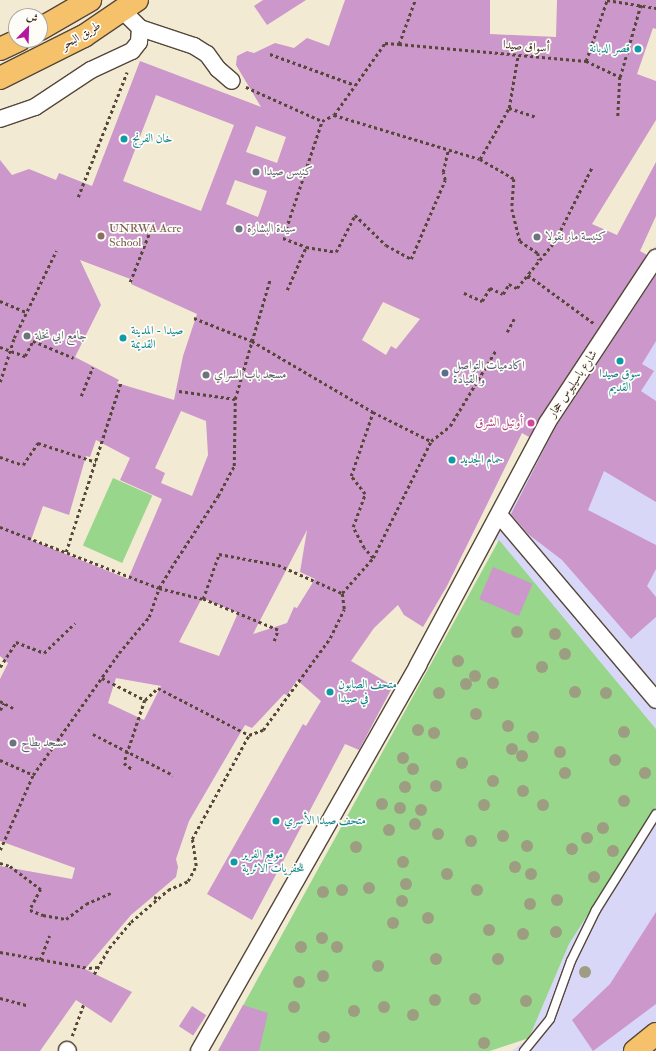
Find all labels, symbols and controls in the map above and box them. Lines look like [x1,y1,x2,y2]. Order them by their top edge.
north arrow [8,8,48,48]
text: ش [25,9,40,26]
street label: طريق البحر [59,19,103,53]
street label: أسواق صيدا [502,38,550,56]
place label: قصر الدبانة [589,42,630,56]
marker: قصر الدبانة [633,44,643,54]
place label: خان الفرنج [132,132,173,146]
marker: خان الفرنج [119,134,129,144]
place label: كنيس صيدا [264,165,313,179]
marker: كنيس صيدا [251,167,261,177]
place label: UNRWA Acre School [109,222,181,250]
place label: سيدة البشارة [247,222,296,236]
marker: سيدة البشارة [234,224,244,234]
place label: كنيسة مار نقولا [545,230,606,244]
marker: UNRWA Acre School [96,231,106,241]
marker: كنيسة مار نقولا [532,232,542,242]
place label: صيدا - المدينة القديمة [131,324,183,352]
place label: جامع ابي نخلة [35,329,87,343]
marker: جامع ابي نخلة [22,331,32,341]
marker: صيدا - المدينة القديمة [118,333,128,343]
street label: شارع باسيليوس حجار [545,348,601,420]
marker: سوق صيدا القديم [615,356,625,366]
place label: اكادميات التواصل و القيادة [453,359,525,387]
place label: سوق صيدا القديم [599,367,641,395]
place label: مسجد باب السراي [214,368,286,382]
marker: اكادميات التواصل و القيادة [440,368,450,378]
marker: مسجد باب السراي [201,370,211,380]
place label: أوتيل الشرق [475,416,523,430]
marker: أوتيل الشرق [526,418,536,428]
place label: حمام الجديد [460,453,503,467]
marker: حمام الجديد [447,455,457,465]
place label: متحف الصابون في صيدا [338,678,397,706]
marker: متحف الصابون في صيدا [325,687,335,697]
place label: مسجد بطاح [21,736,67,750]
marker: مسجد بطاح [8,738,18,748]
place label: متحف صيدا الأسري [284,814,366,828]
marker: متحف صيدا الأسري [271,816,281,826]
place label: موقع الفرير للحفريات الاثرية [242,848,304,876]
marker: موقع الفرير للحفريات الاثرية [229,857,239,867]

